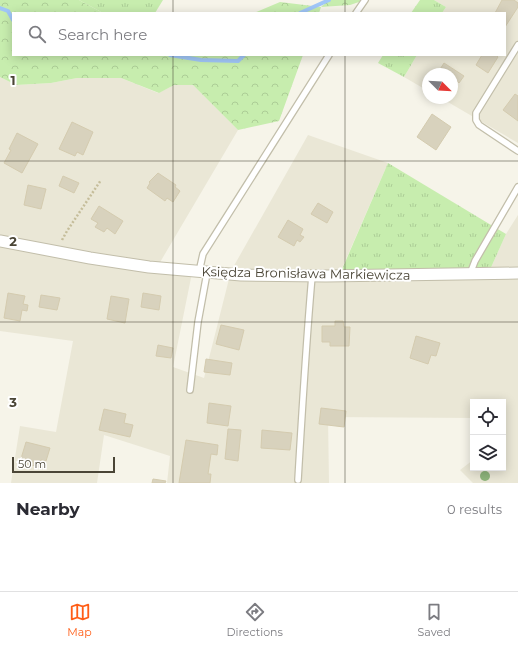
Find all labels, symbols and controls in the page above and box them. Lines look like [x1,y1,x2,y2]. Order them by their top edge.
search box [12,12,506,56]
icon: search [26,23,48,45]
text: Search here [58,25,147,44]
north arrow [422,68,458,104]
text: 1 [10,72,16,88]
text: 2 [9,233,17,249]
street label: Księdza Bronisława Markiewicza [201,263,411,283]
text: 3 [8,394,17,410]
map controls [470,399,506,471]
button: locate [470,399,506,435]
button: layers [470,435,506,471]
scale bar [12,455,115,474]
text: 50 m [18,457,46,471]
text: Nearby [16,499,80,519]
text: 0 results [447,501,502,517]
tab: Map [67,601,92,639]
tab: Directions [227,601,283,639]
tab: Saved [418,601,451,639]

